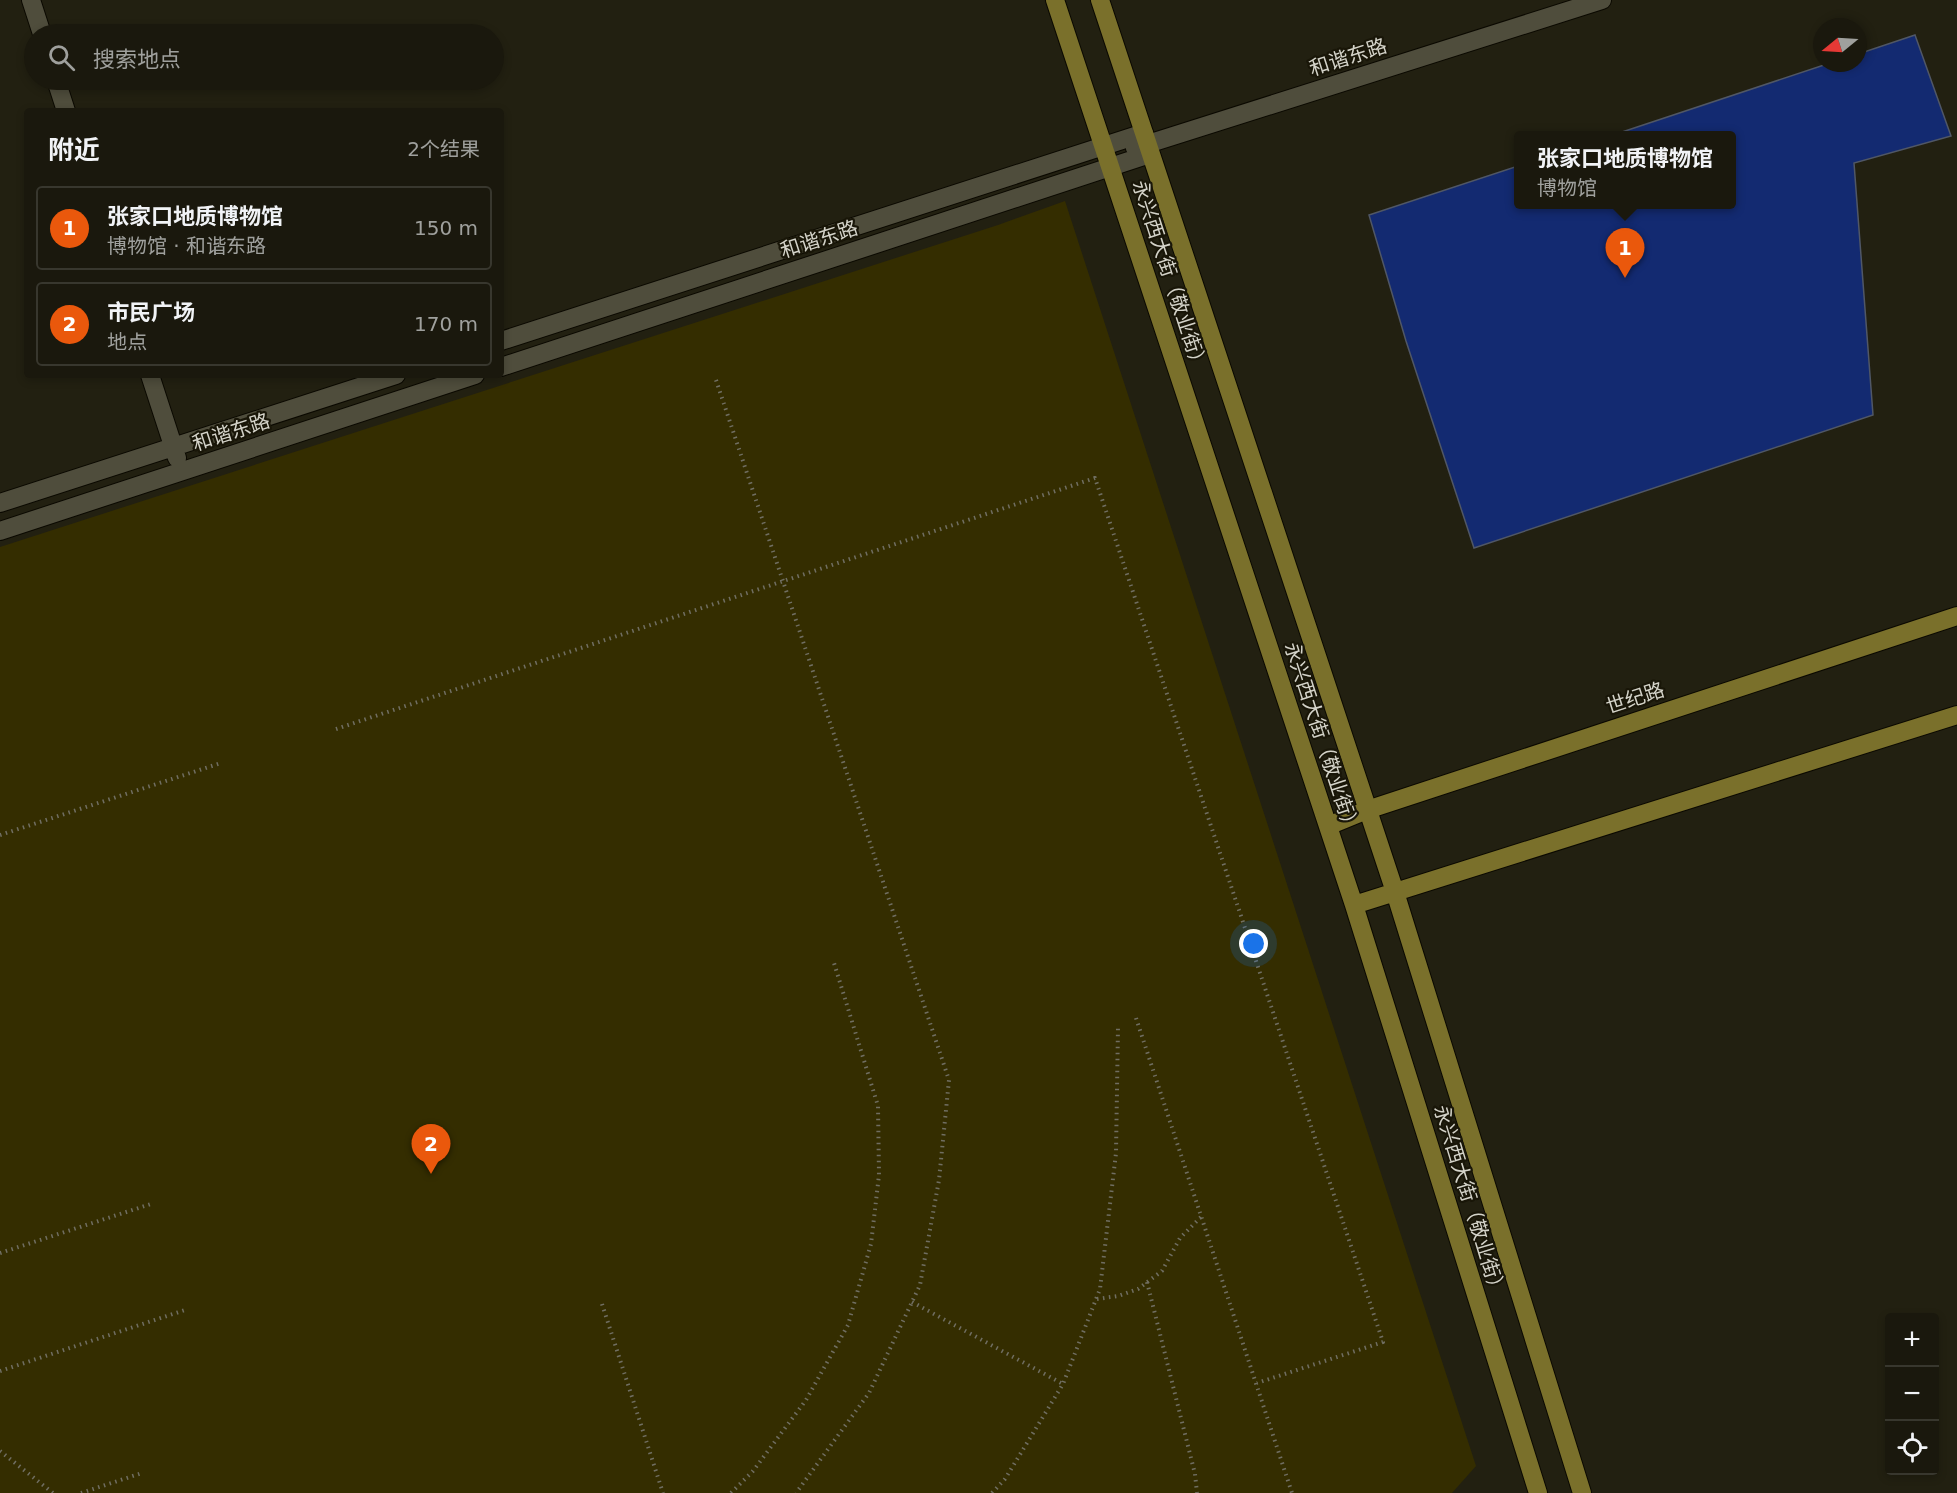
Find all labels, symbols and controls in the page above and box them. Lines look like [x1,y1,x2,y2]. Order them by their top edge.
north arrow [1813,18,1867,72]
search box [24,24,504,90]
street label: 和谐东路 [1306,33,1390,81]
icon: search [45,41,78,74]
text: 搜索地点 [93,47,181,72]
popup [1514,131,1736,209]
text: 附近 [48,135,100,165]
text: 2个结果 [407,137,480,161]
text: 张家口地质博物馆 [1537,146,1713,171]
text: 博物馆 [1537,176,1597,200]
street label: 永兴西大街（敬业街） [1128,177,1212,375]
text: 张家口地质博物馆 [107,204,283,229]
street label: 和谐东路 [777,215,861,263]
text: 1 [63,216,76,240]
text: 150 m [414,216,478,240]
pin: 1 [1606,228,1644,278]
text: 博物馆 · 和谐东路 [107,234,266,258]
text: 市民广场 [107,300,195,325]
text: 2 [63,312,76,336]
text: 170 m [414,312,478,336]
text: 地点 [107,330,147,354]
street label: 和谐东路 [189,408,273,456]
street label: 永兴西大街（敬业街） [1280,639,1364,837]
street label: 世纪路 [1603,677,1667,719]
your location [1239,929,1268,958]
street label: 永兴西大街（敬业街） [1429,1102,1511,1300]
pin: 2 [412,1124,450,1174]
map controls [1885,1313,1939,1475]
button: + [1885,1313,1939,1367]
button: − [1885,1367,1939,1421]
button: locate [1885,1421,1939,1475]

